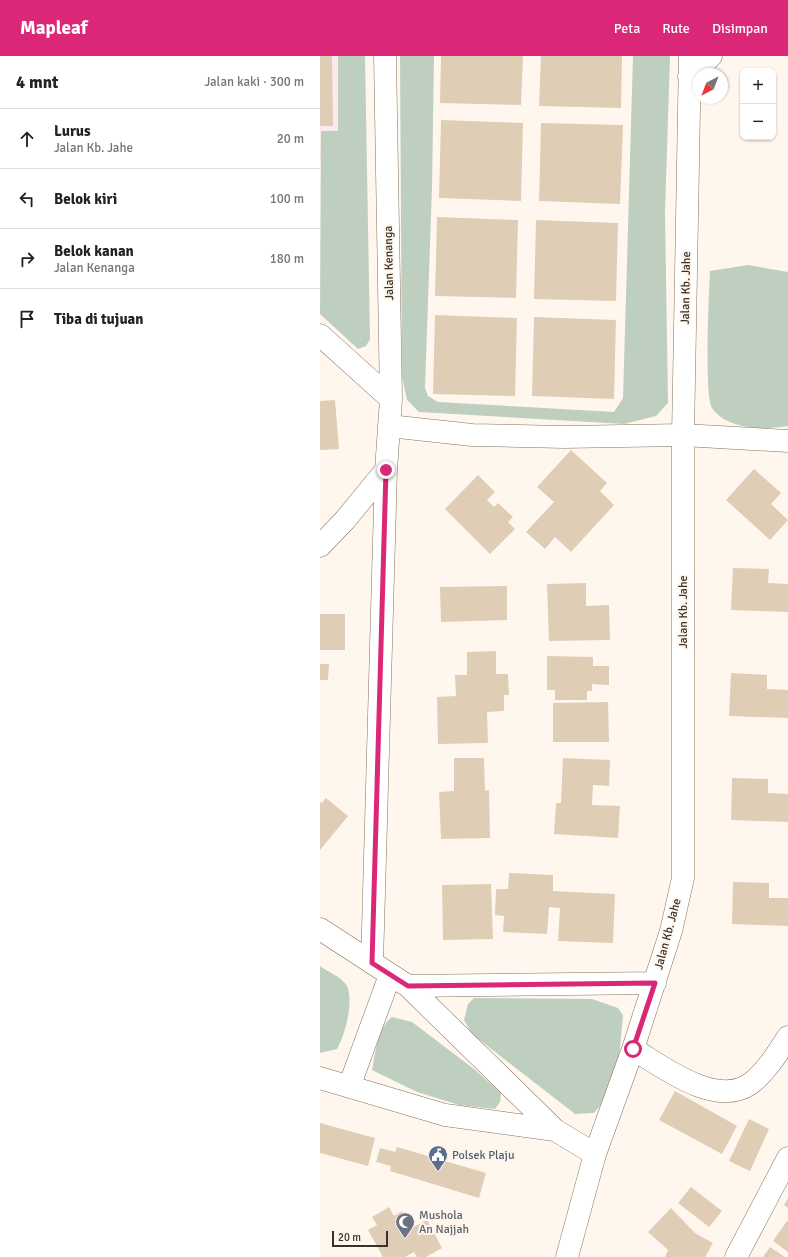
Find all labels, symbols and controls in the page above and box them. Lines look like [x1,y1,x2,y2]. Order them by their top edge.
text: Mapleaf [20,16,88,40]
text: Peta [614,20,640,37]
text: Rute [662,20,690,37]
text: Disimpan [712,20,768,37]
north arrow [692,68,728,104]
map controls [740,68,776,140]
button: + [740,68,776,104]
text: 4 mnt [16,72,58,93]
text: Jalan kaki · 300 m [205,74,304,90]
button: − [740,104,776,140]
text: Lurus [54,122,91,140]
icon: ahead [16,128,38,150]
text: 20 m [277,131,304,147]
text: Jalan Kb. Jahe [54,140,133,156]
icon: left [16,188,38,210]
text: Belok kiri [54,190,117,208]
text: 100 m [270,191,304,207]
street label: Jalan Kenanga [381,226,397,300]
text: Belok kanan [54,242,134,260]
icon: right [16,248,38,270]
text: 180 m [270,251,304,267]
street label: Jalan Kb. Jahe [678,251,694,325]
text: Jalan Kenanga [54,260,135,276]
icon: arrive [16,308,38,330]
text: Tiba di tujuan [54,310,144,328]
route end [377,461,395,479]
street label: Jalan Kb. Jahe [676,576,691,648]
street label: Jalan Kb. Jahe [651,897,685,971]
route start [624,1040,642,1058]
public building icon: Polsek Plaju [427,1144,449,1172]
place label: Polsek Plaju [452,1148,515,1163]
place label: Mushola An Najjah [419,1208,469,1237]
mosque icon: Mushola An Najjah [394,1211,416,1239]
scale bar [332,1229,388,1248]
text: 20 m [338,1231,361,1244]

